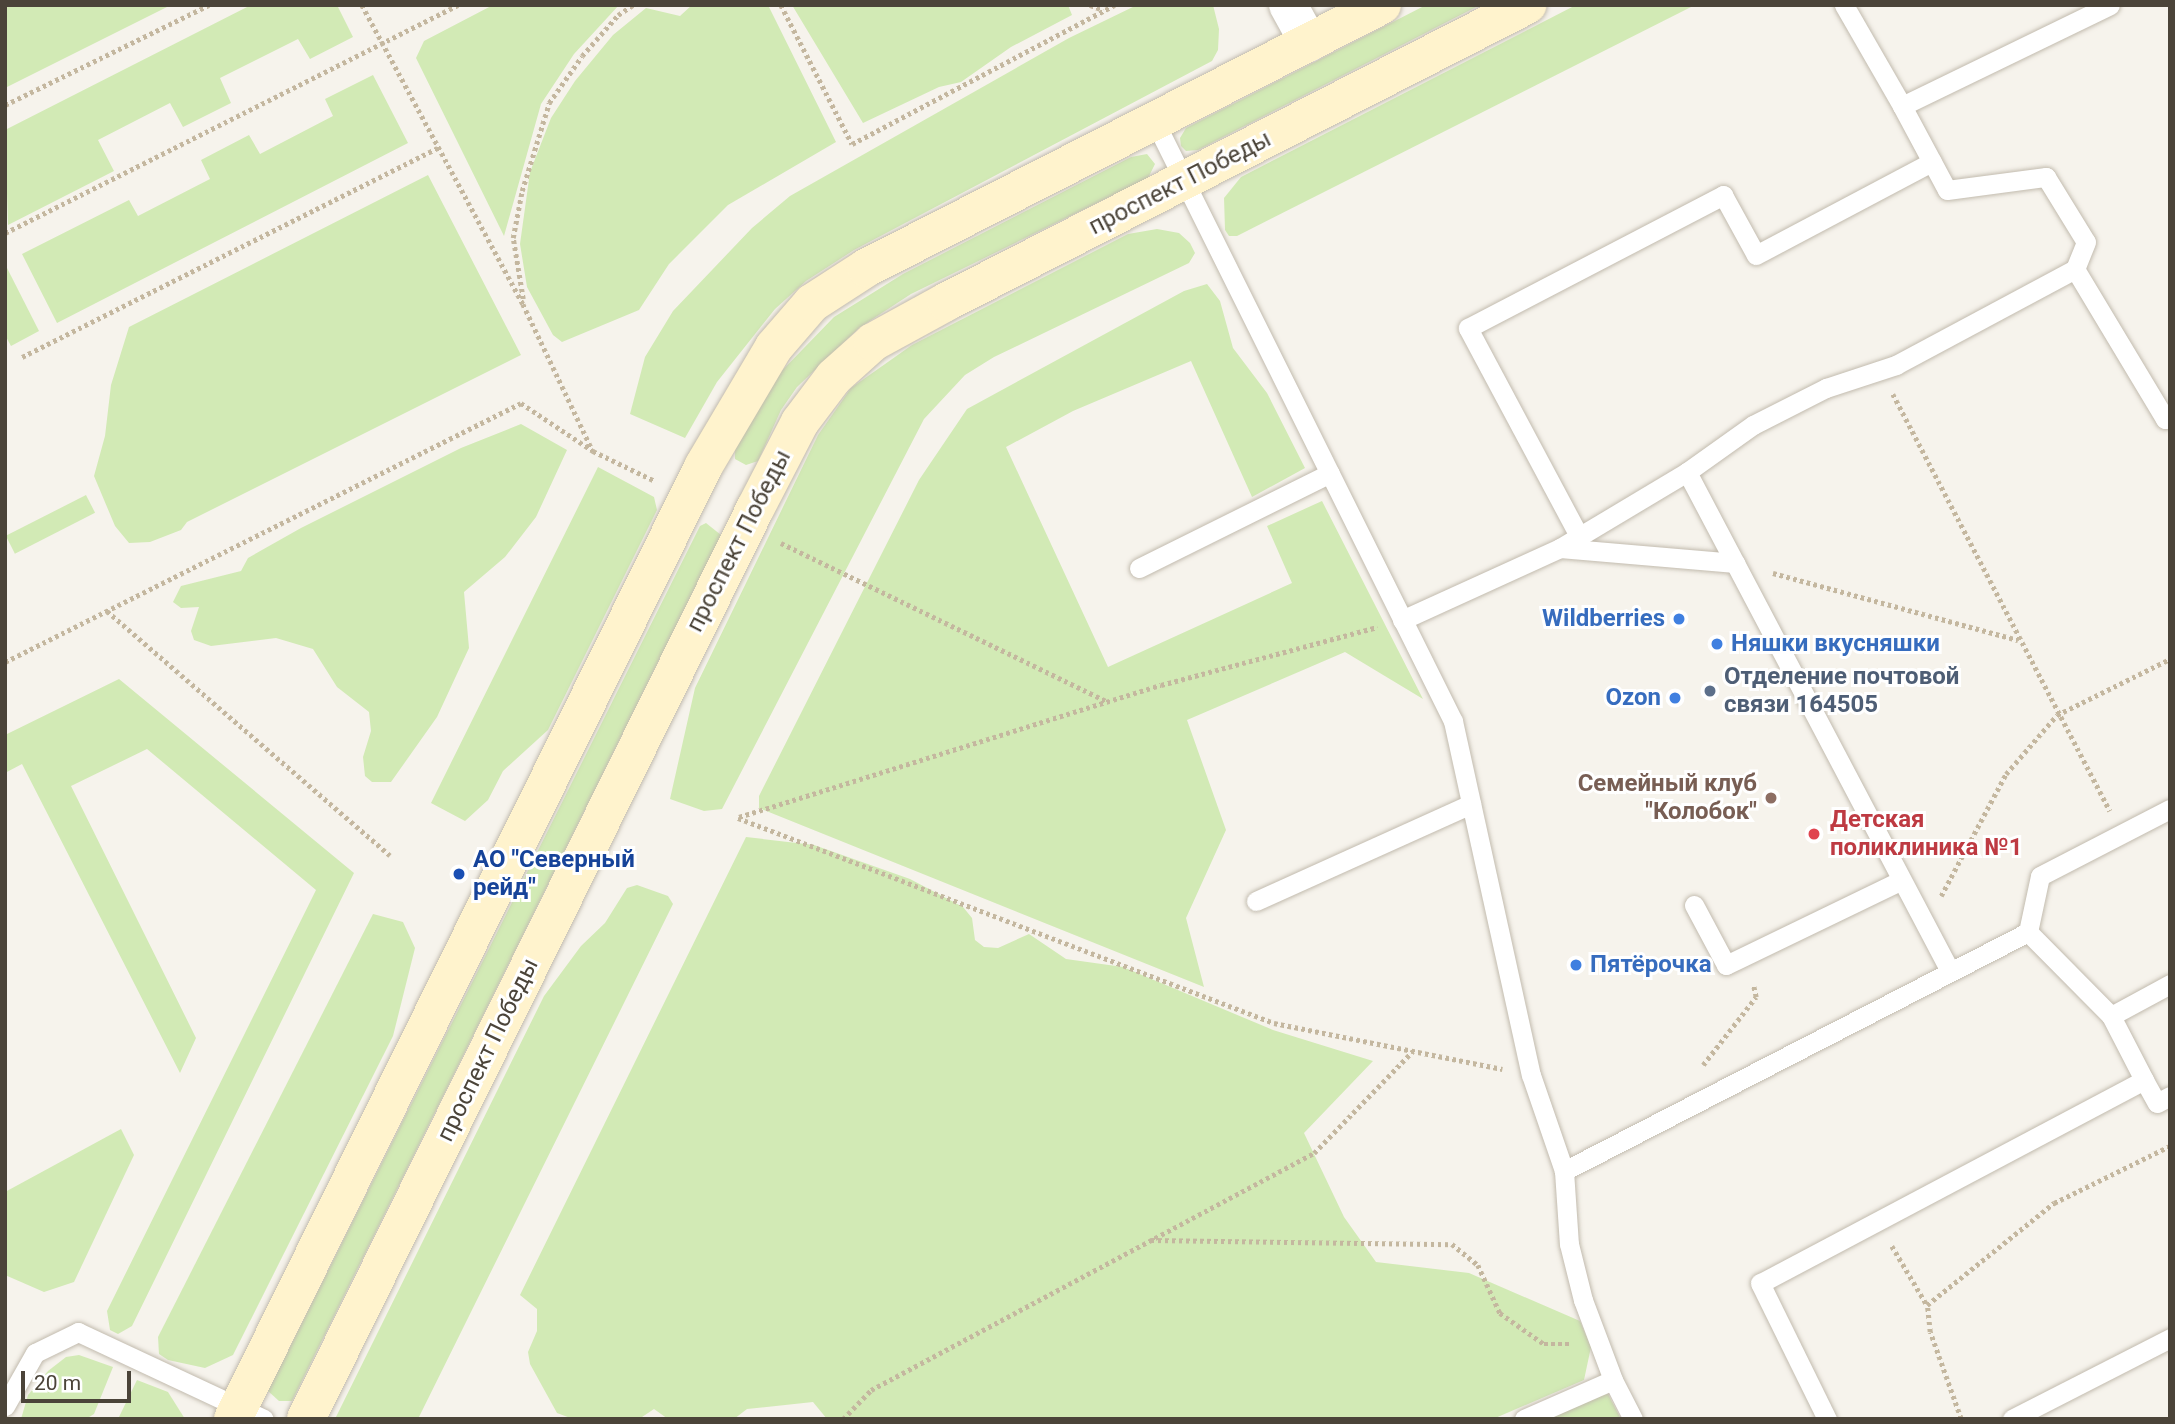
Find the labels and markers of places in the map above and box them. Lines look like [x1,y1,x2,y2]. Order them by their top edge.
place label: Wildberries [1542,605,1665,633]
marker: Wildberries [1671,611,1687,627]
place label: Няшки вкусняшки [1731,630,1940,658]
marker: Няшки вкусняшки [1709,636,1725,652]
place label: Отделение почтовой связи 164505 [1724,663,1959,719]
marker: Отделение почтовой связи 164505 [1702,683,1718,699]
place label: Ozon [1605,684,1661,712]
marker: Ozon [1667,690,1683,706]
place label: Семейный клуб "Колобок" [1578,770,1757,826]
marker: Семейный клуб "Колобок" [1763,790,1779,806]
place label: Детская поликлиника №1 [1830,806,2022,862]
marker: Детская поликлиника №1 [1804,824,1824,844]
place label: АО "Северный рейд" [473,846,635,902]
marker: АО "Северный рейд" [451,866,467,882]
place label: Пятёрочка [1590,951,1711,979]
marker: Пятёрочка [1568,957,1584,973]

